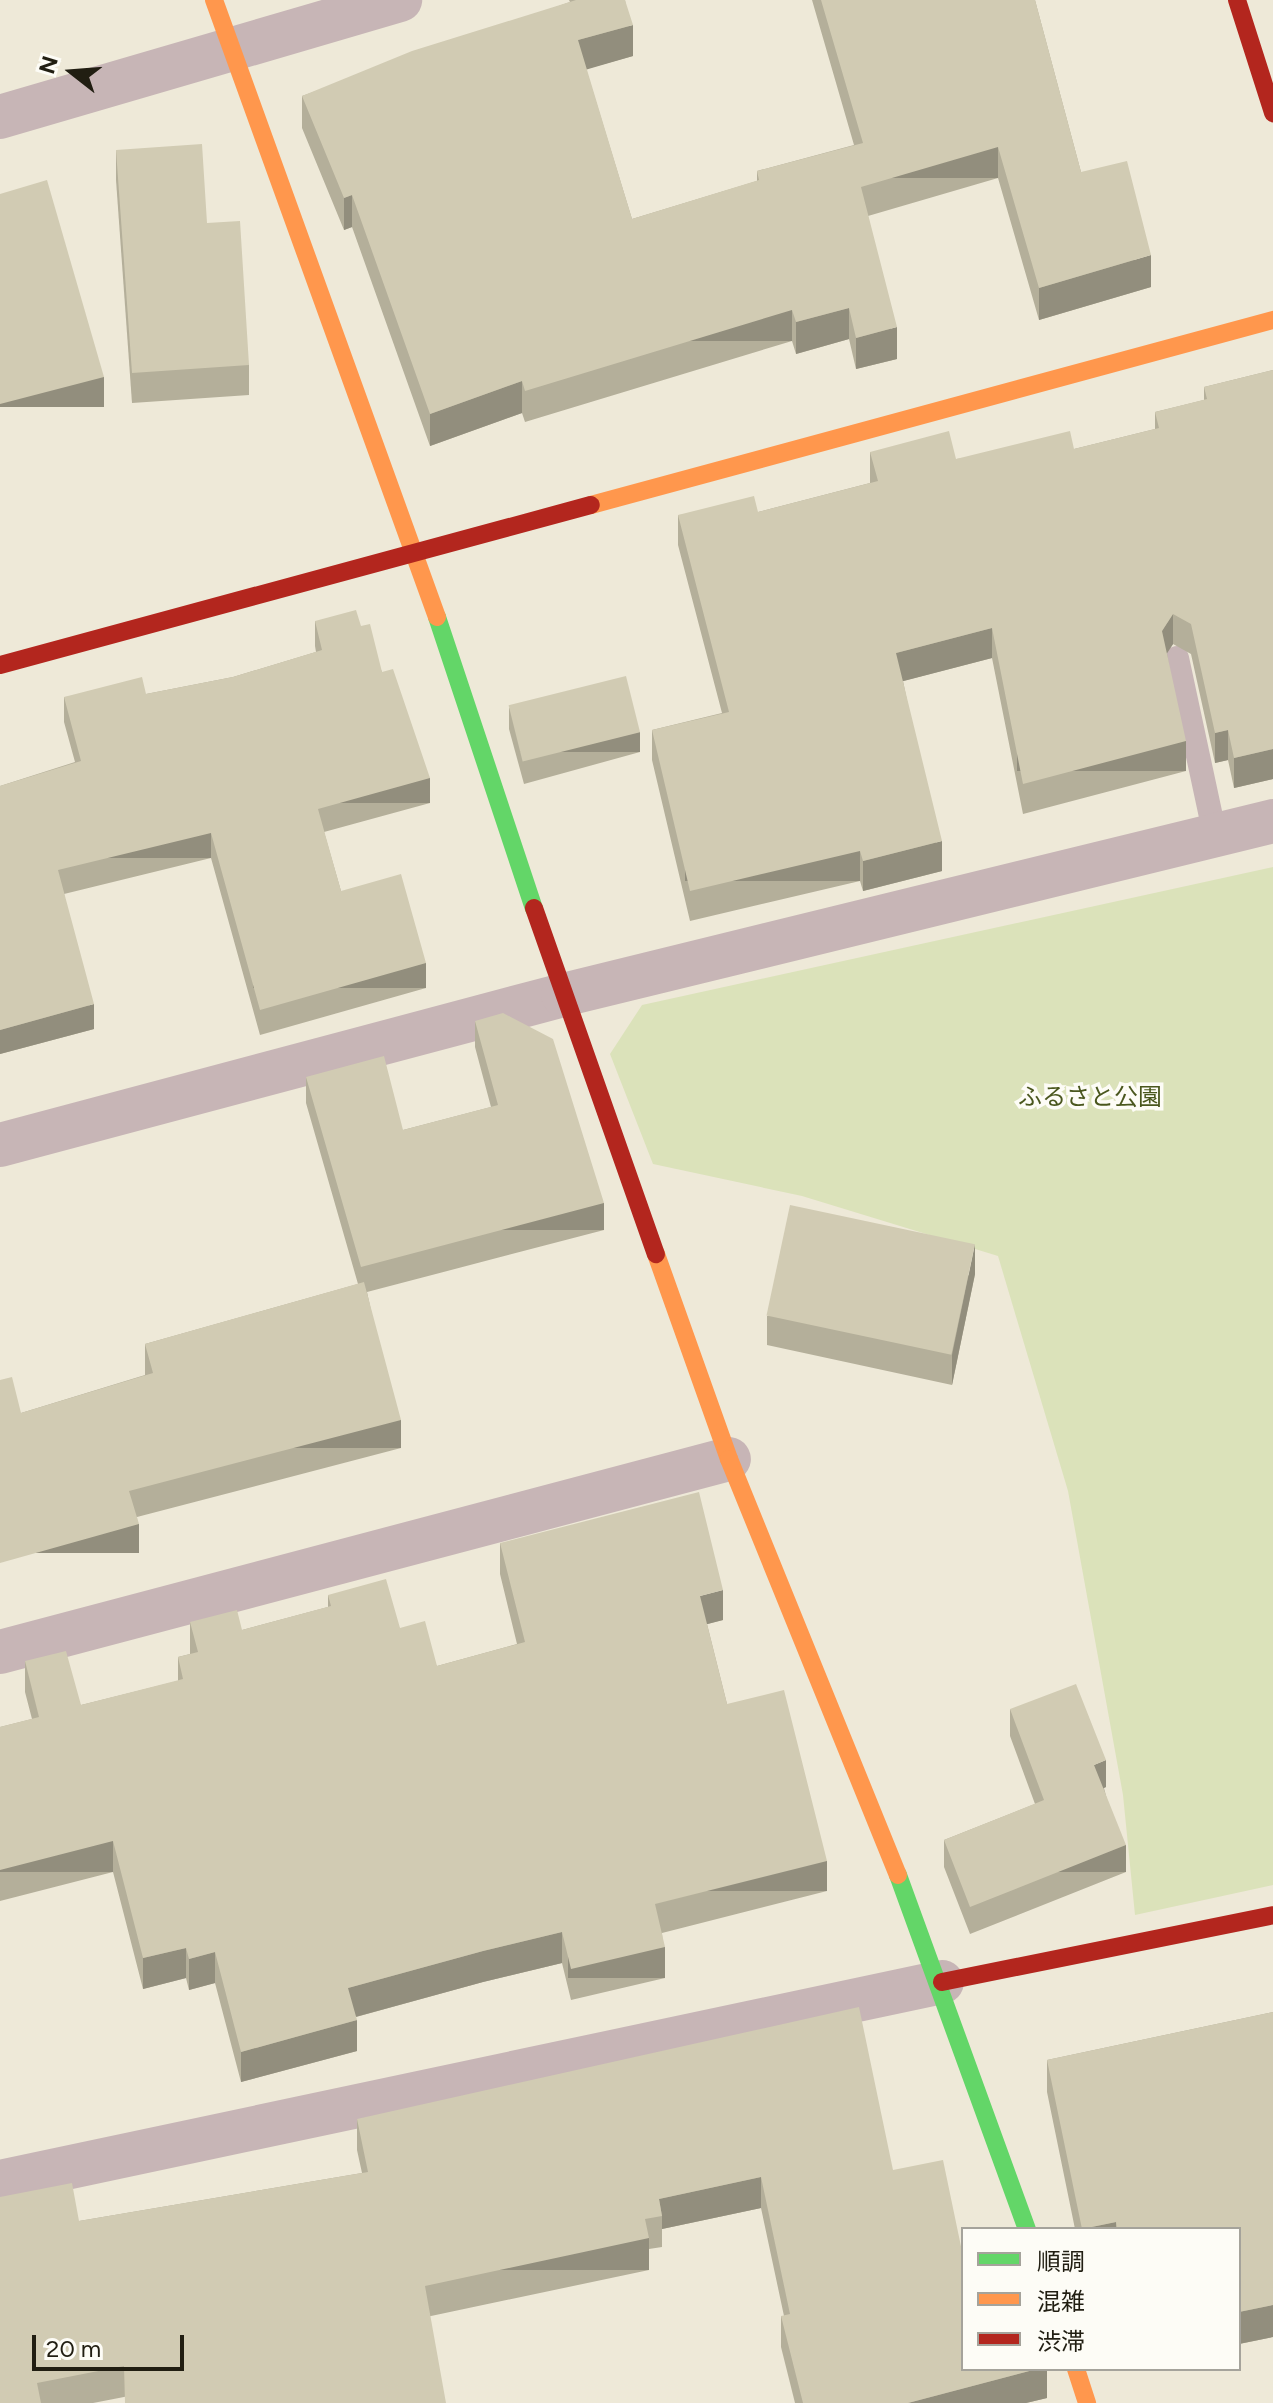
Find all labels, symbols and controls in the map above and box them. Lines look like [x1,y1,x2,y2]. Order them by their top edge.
north arrow [32,32,112,112]
text: N [33,53,64,77]
park label: ふるさと公園 [1018,1083,1162,1111]
legend [961,2227,1241,2371]
text: 順調 [1037,2247,1085,2276]
text: 混雑 [1037,2287,1085,2316]
scale bar [36,2319,188,2369]
text: 渋滞 [1037,2327,1085,2356]
text: 20 m [46,2334,101,2363]

